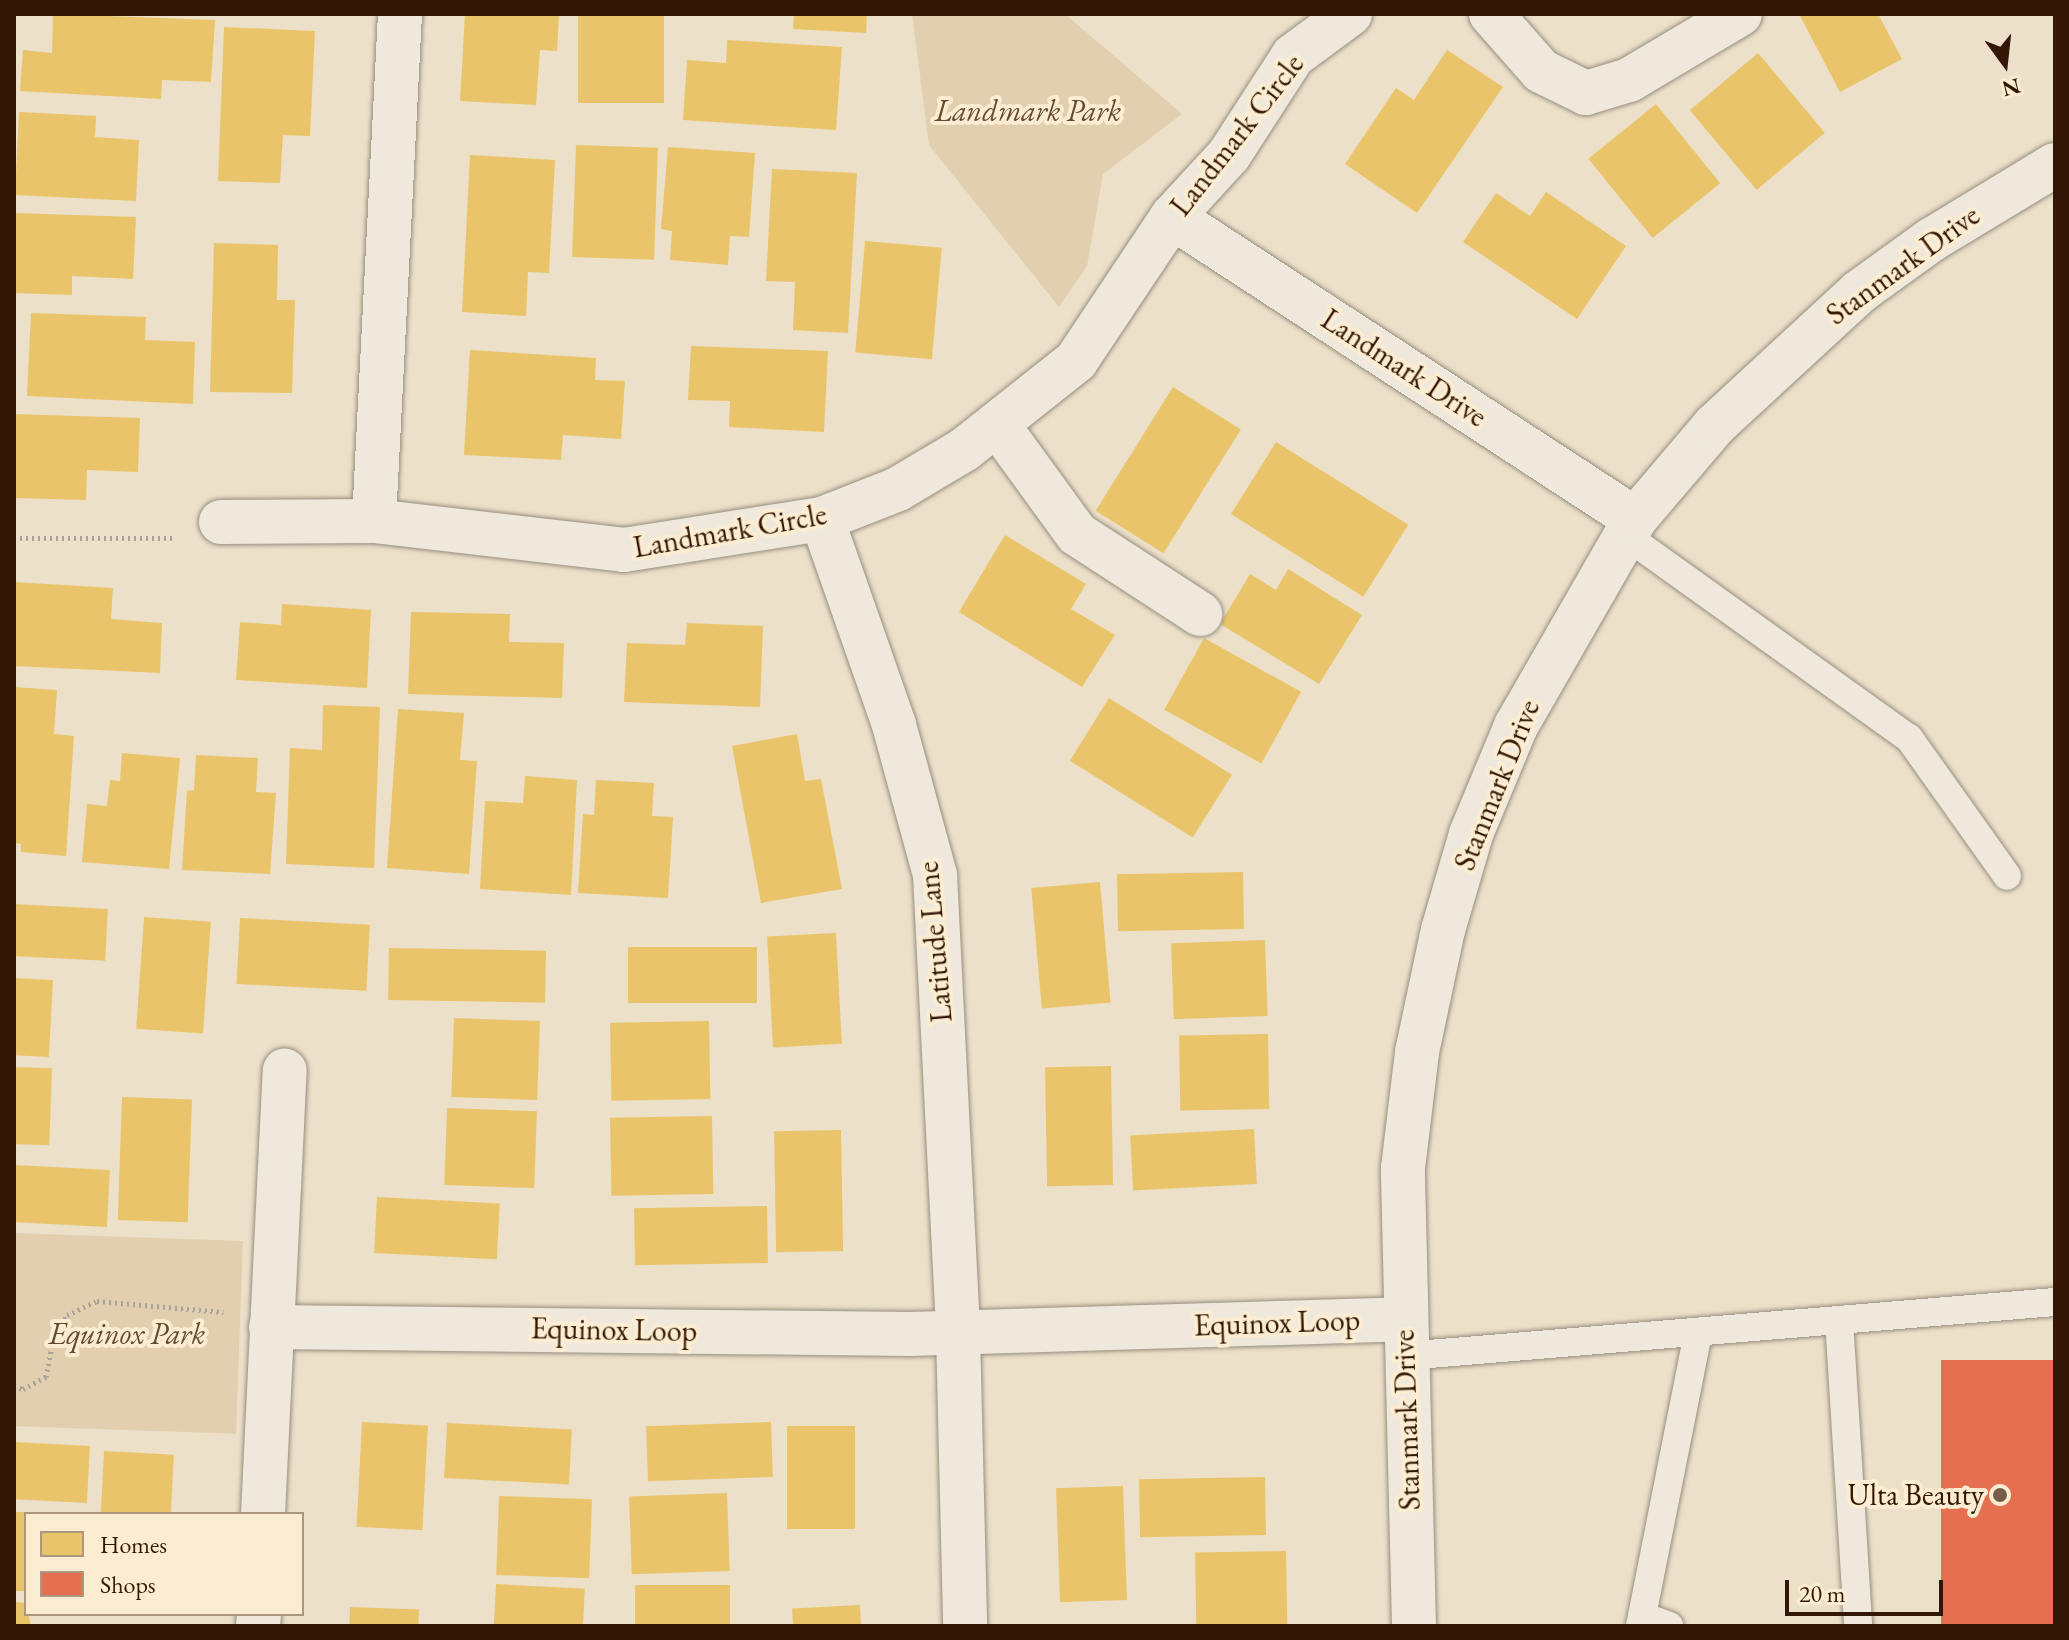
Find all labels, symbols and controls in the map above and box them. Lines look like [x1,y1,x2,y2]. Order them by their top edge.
north arrow [1965,24,2045,104]
street label: Landmark Circle [1163,47,1311,223]
text: N [1999,71,2024,104]
park label: Landmark Park [935,93,1121,129]
street label: Stanmark Drive [1819,197,1987,333]
street label: Landmark Drive [1315,301,1493,435]
street label: Landmark Circle [631,496,829,566]
street label: Stanmark Drive [1446,695,1548,875]
street label: Latitude Lane [910,860,960,1024]
street label: Equinox Loop [1193,1302,1361,1344]
street label: Equinox Loop [531,1311,697,1349]
park label: Equinox Park [49,1316,205,1352]
street label: Stanmark Drive [1386,1329,1428,1511]
place label: Ulta Beauty [1848,1477,1984,1513]
marker: Ulta Beauty [1991,1486,2009,1504]
legend [24,1512,304,1616]
text: Homes [100,1529,167,1560]
scale bar [1789,1564,1947,1614]
text: Shops [100,1569,156,1600]
text: 20 m [1799,1578,1846,1609]

